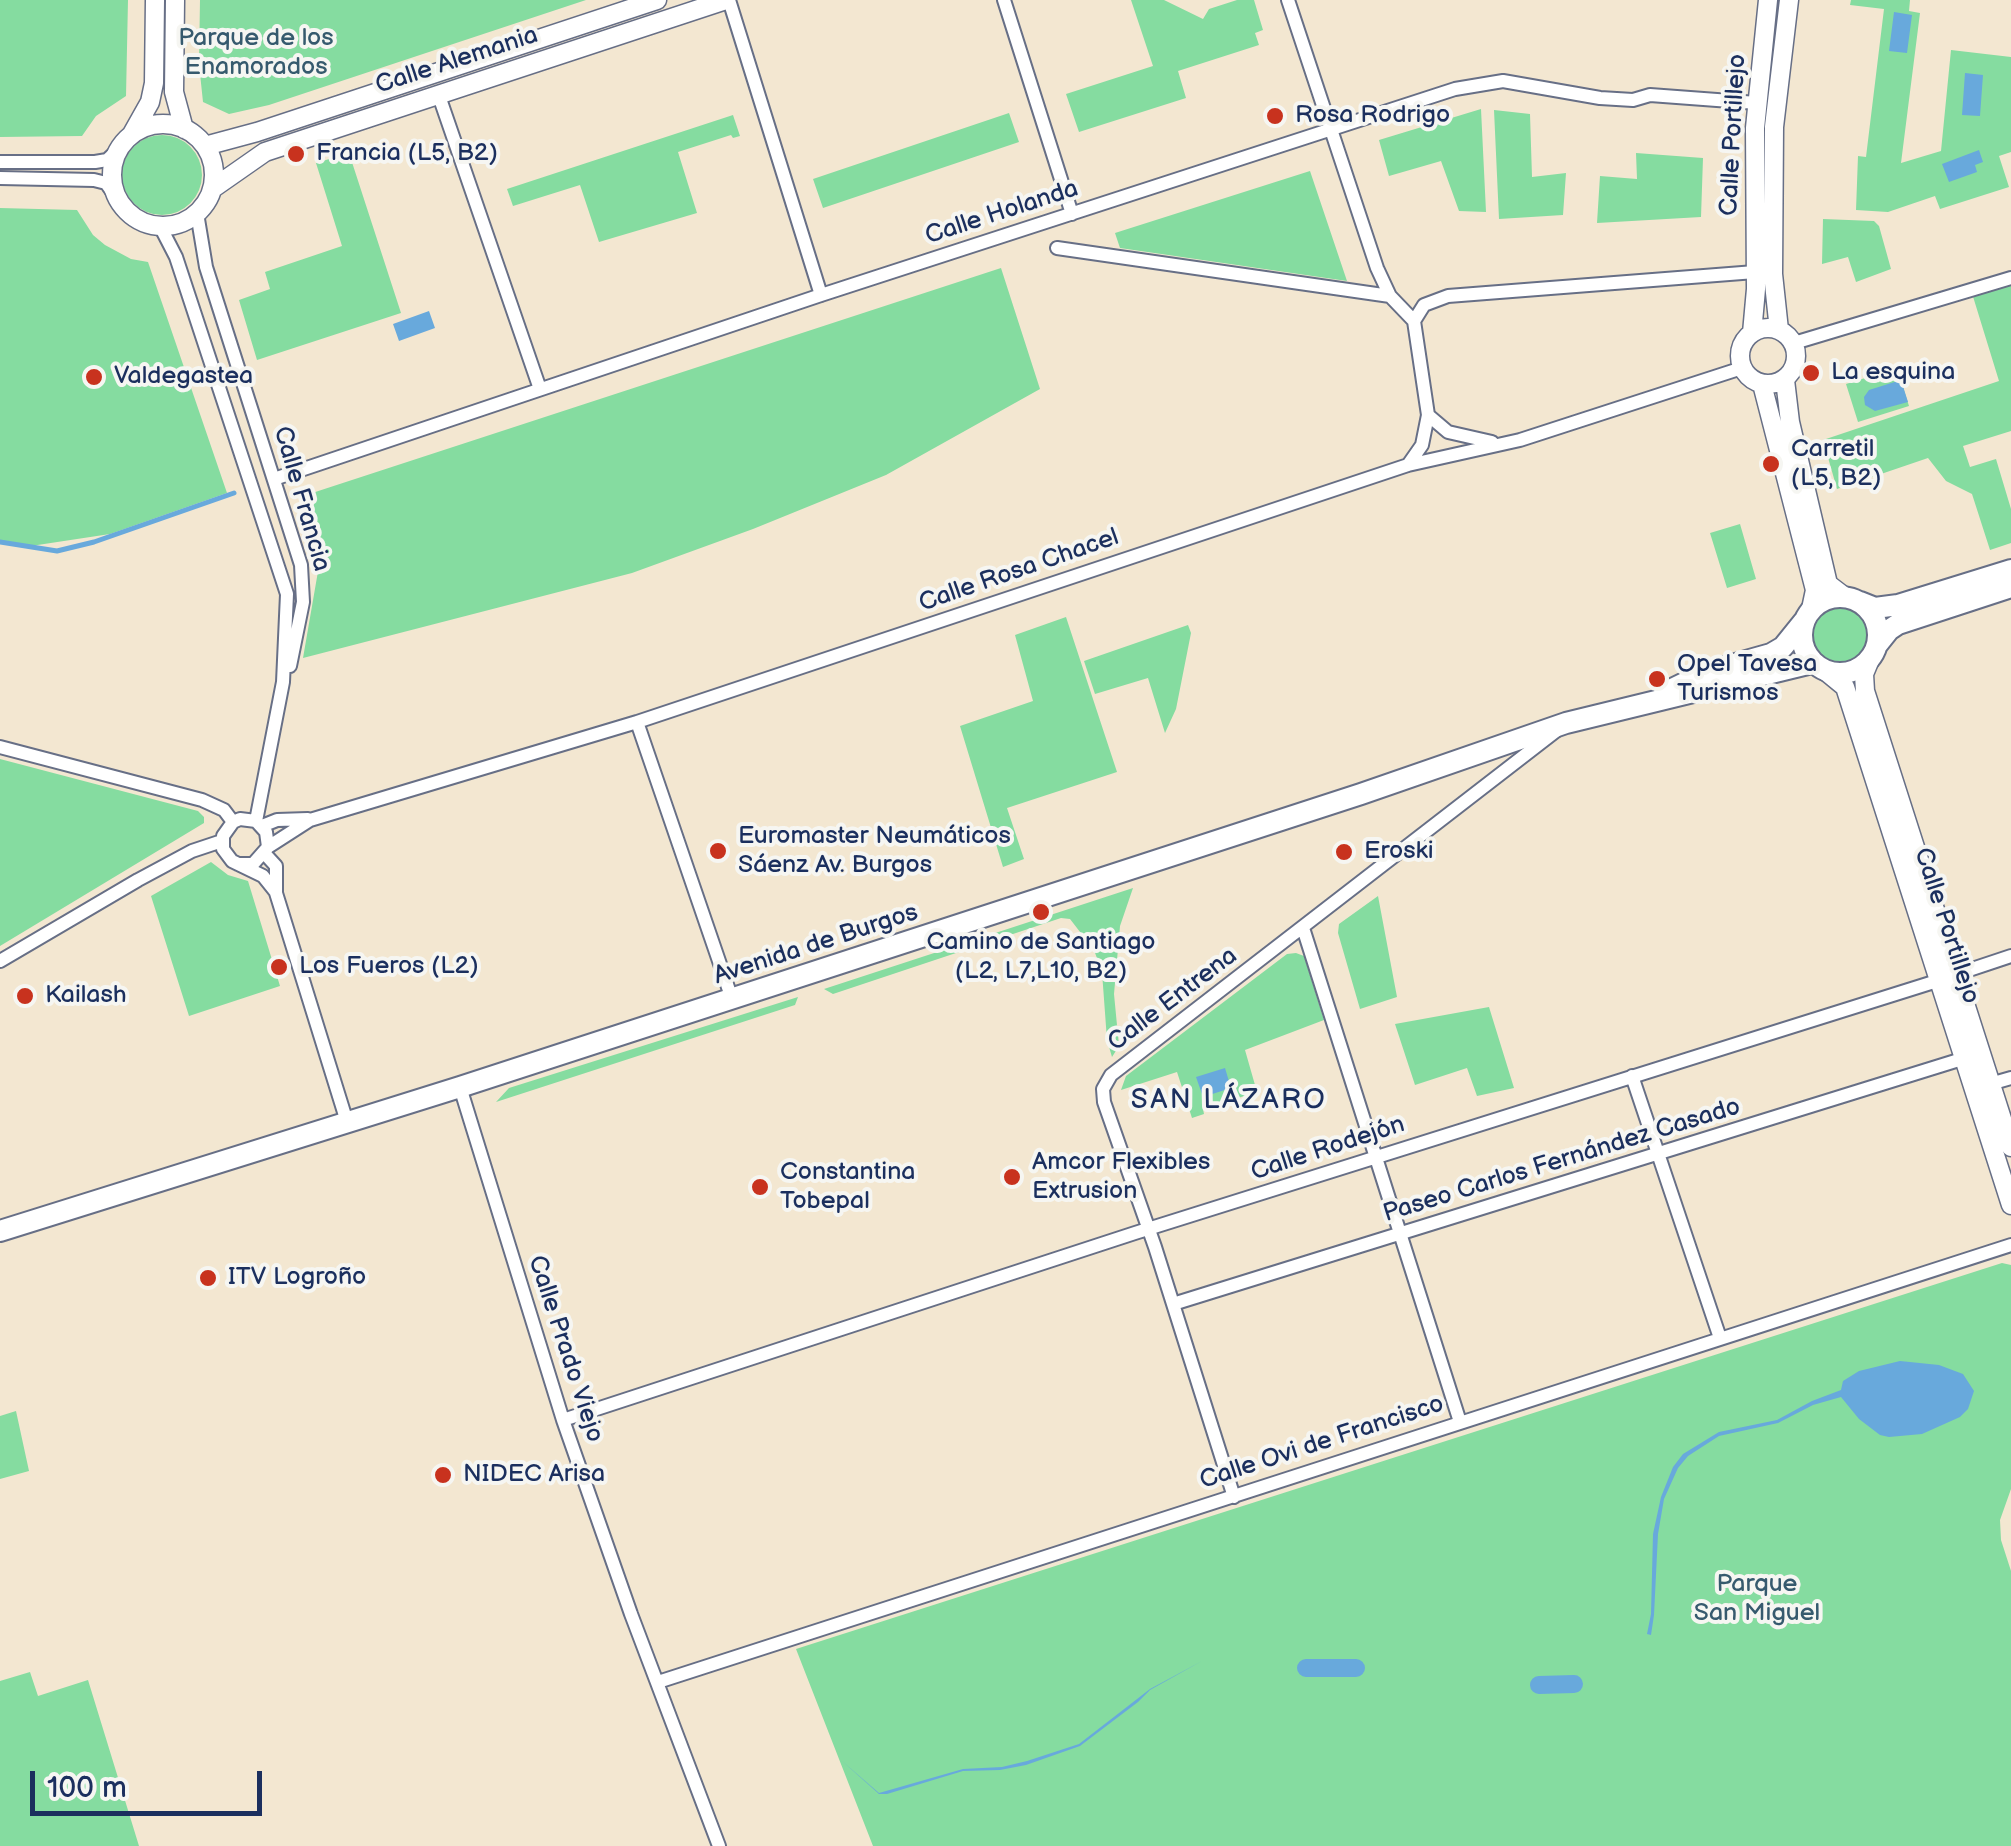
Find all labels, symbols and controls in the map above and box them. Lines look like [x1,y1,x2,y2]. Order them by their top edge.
street label: Calle Alemania [372,21,542,101]
park label: Parque de los Enamorados [178,24,334,83]
street label: Calle Portillejo [1715,53,1753,217]
place label: Rosa Rodrigo [1295,101,1450,131]
marker: Rosa Rodrigo [1264,105,1286,127]
place label: Francia (L5, B2) [316,139,498,169]
marker: Francia (L5, B2) [285,143,307,165]
street label: Calle Holanda [922,174,1082,252]
place label: La esquina [1831,358,1955,388]
place label: Valdegastea [114,362,253,392]
marker: La esquina [1800,362,1822,384]
marker: Valdegastea [83,366,105,388]
street label: Calle Francia [266,423,336,575]
place label: Carretil (L5, B2) [1791,435,1881,494]
marker: Carretil (L5, B2) [1760,453,1782,475]
street label: Calle Rosa Chacel [915,523,1123,619]
place label: Opel Tavesa Turismos [1677,650,1817,709]
marker: Opel Tavesa Turismos [1646,668,1668,690]
place label: Euromaster Neumáticos Sáenz Av. Burgos [738,822,1011,881]
place label: Eroski [1364,837,1434,867]
marker: Euromaster Neumáticos Sáenz Av. Burgos [707,840,729,862]
marker: Eroski [1333,841,1355,863]
street label: Calle Portillejo [1907,844,1985,1008]
street label: Avenida de Burgos [710,898,922,992]
marker: Camino de Santiago (L2, L7,L10, B2) [1030,901,1052,923]
place label: Camino de Santiago (L2, L7,L10, B2) [926,928,1156,987]
street label: Calle Entrena [1102,942,1244,1058]
place label: Los Fueros (L2) [299,952,479,982]
marker: Los Fueros (L2) [268,956,290,978]
place label: Kailash [45,981,127,1011]
marker: Kailash [14,985,36,1007]
district label: SAN LÁZARO [1131,1084,1327,1118]
street label: Paseo Carlos Fernández Casado [1380,1092,1744,1230]
street label: Calle Rodejón [1247,1110,1409,1188]
place label: Amcor Flexibles Extrusion [1032,1148,1210,1207]
place label: Constantina Tobepal [780,1158,915,1217]
marker: Amcor Flexibles Extrusion [1001,1166,1023,1188]
marker: Constantina Tobepal [749,1176,771,1198]
street label: Calle Prado Viejo [521,1252,609,1446]
place label: ITV Logroño [228,1263,366,1293]
marker: ITV Logroño [197,1267,219,1289]
street label: Calle Ovi de Francisco [1196,1389,1448,1497]
place label: NIDEC Arisa [463,1460,605,1490]
marker: NIDEC Arisa [432,1464,454,1486]
park label: Parque San Miguel [1694,1570,1820,1629]
scale bar [35,1751,268,1813]
text: 100 m [47,1770,127,1806]

